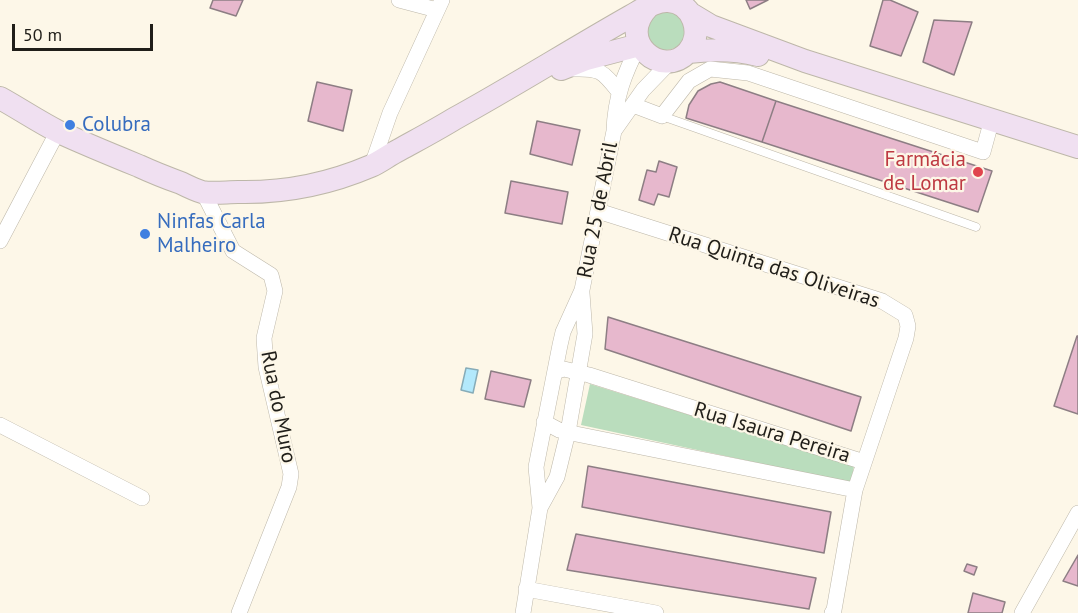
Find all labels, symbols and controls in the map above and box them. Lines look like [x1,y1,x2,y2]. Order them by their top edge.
scale bar [15,12,156,50]
text: 50 m [23,23,62,46]
place label: Colubra [82,112,151,138]
marker: Colubra [63,118,77,132]
street label: Rua 25 de Abril [572,140,624,280]
place label: Farmácia de Lomar [883,147,966,197]
marker: Farmácia de Lomar [971,165,985,179]
place label: Ninfas Carla Malheiro [157,209,266,259]
street label: Rua Quinta das Oliveiras [665,222,883,314]
marker: Ninfas Carla Malheiro [138,227,152,241]
street label: Rua do Muro [255,349,301,465]
street label: Rua Isaura Pereira [691,397,853,469]

